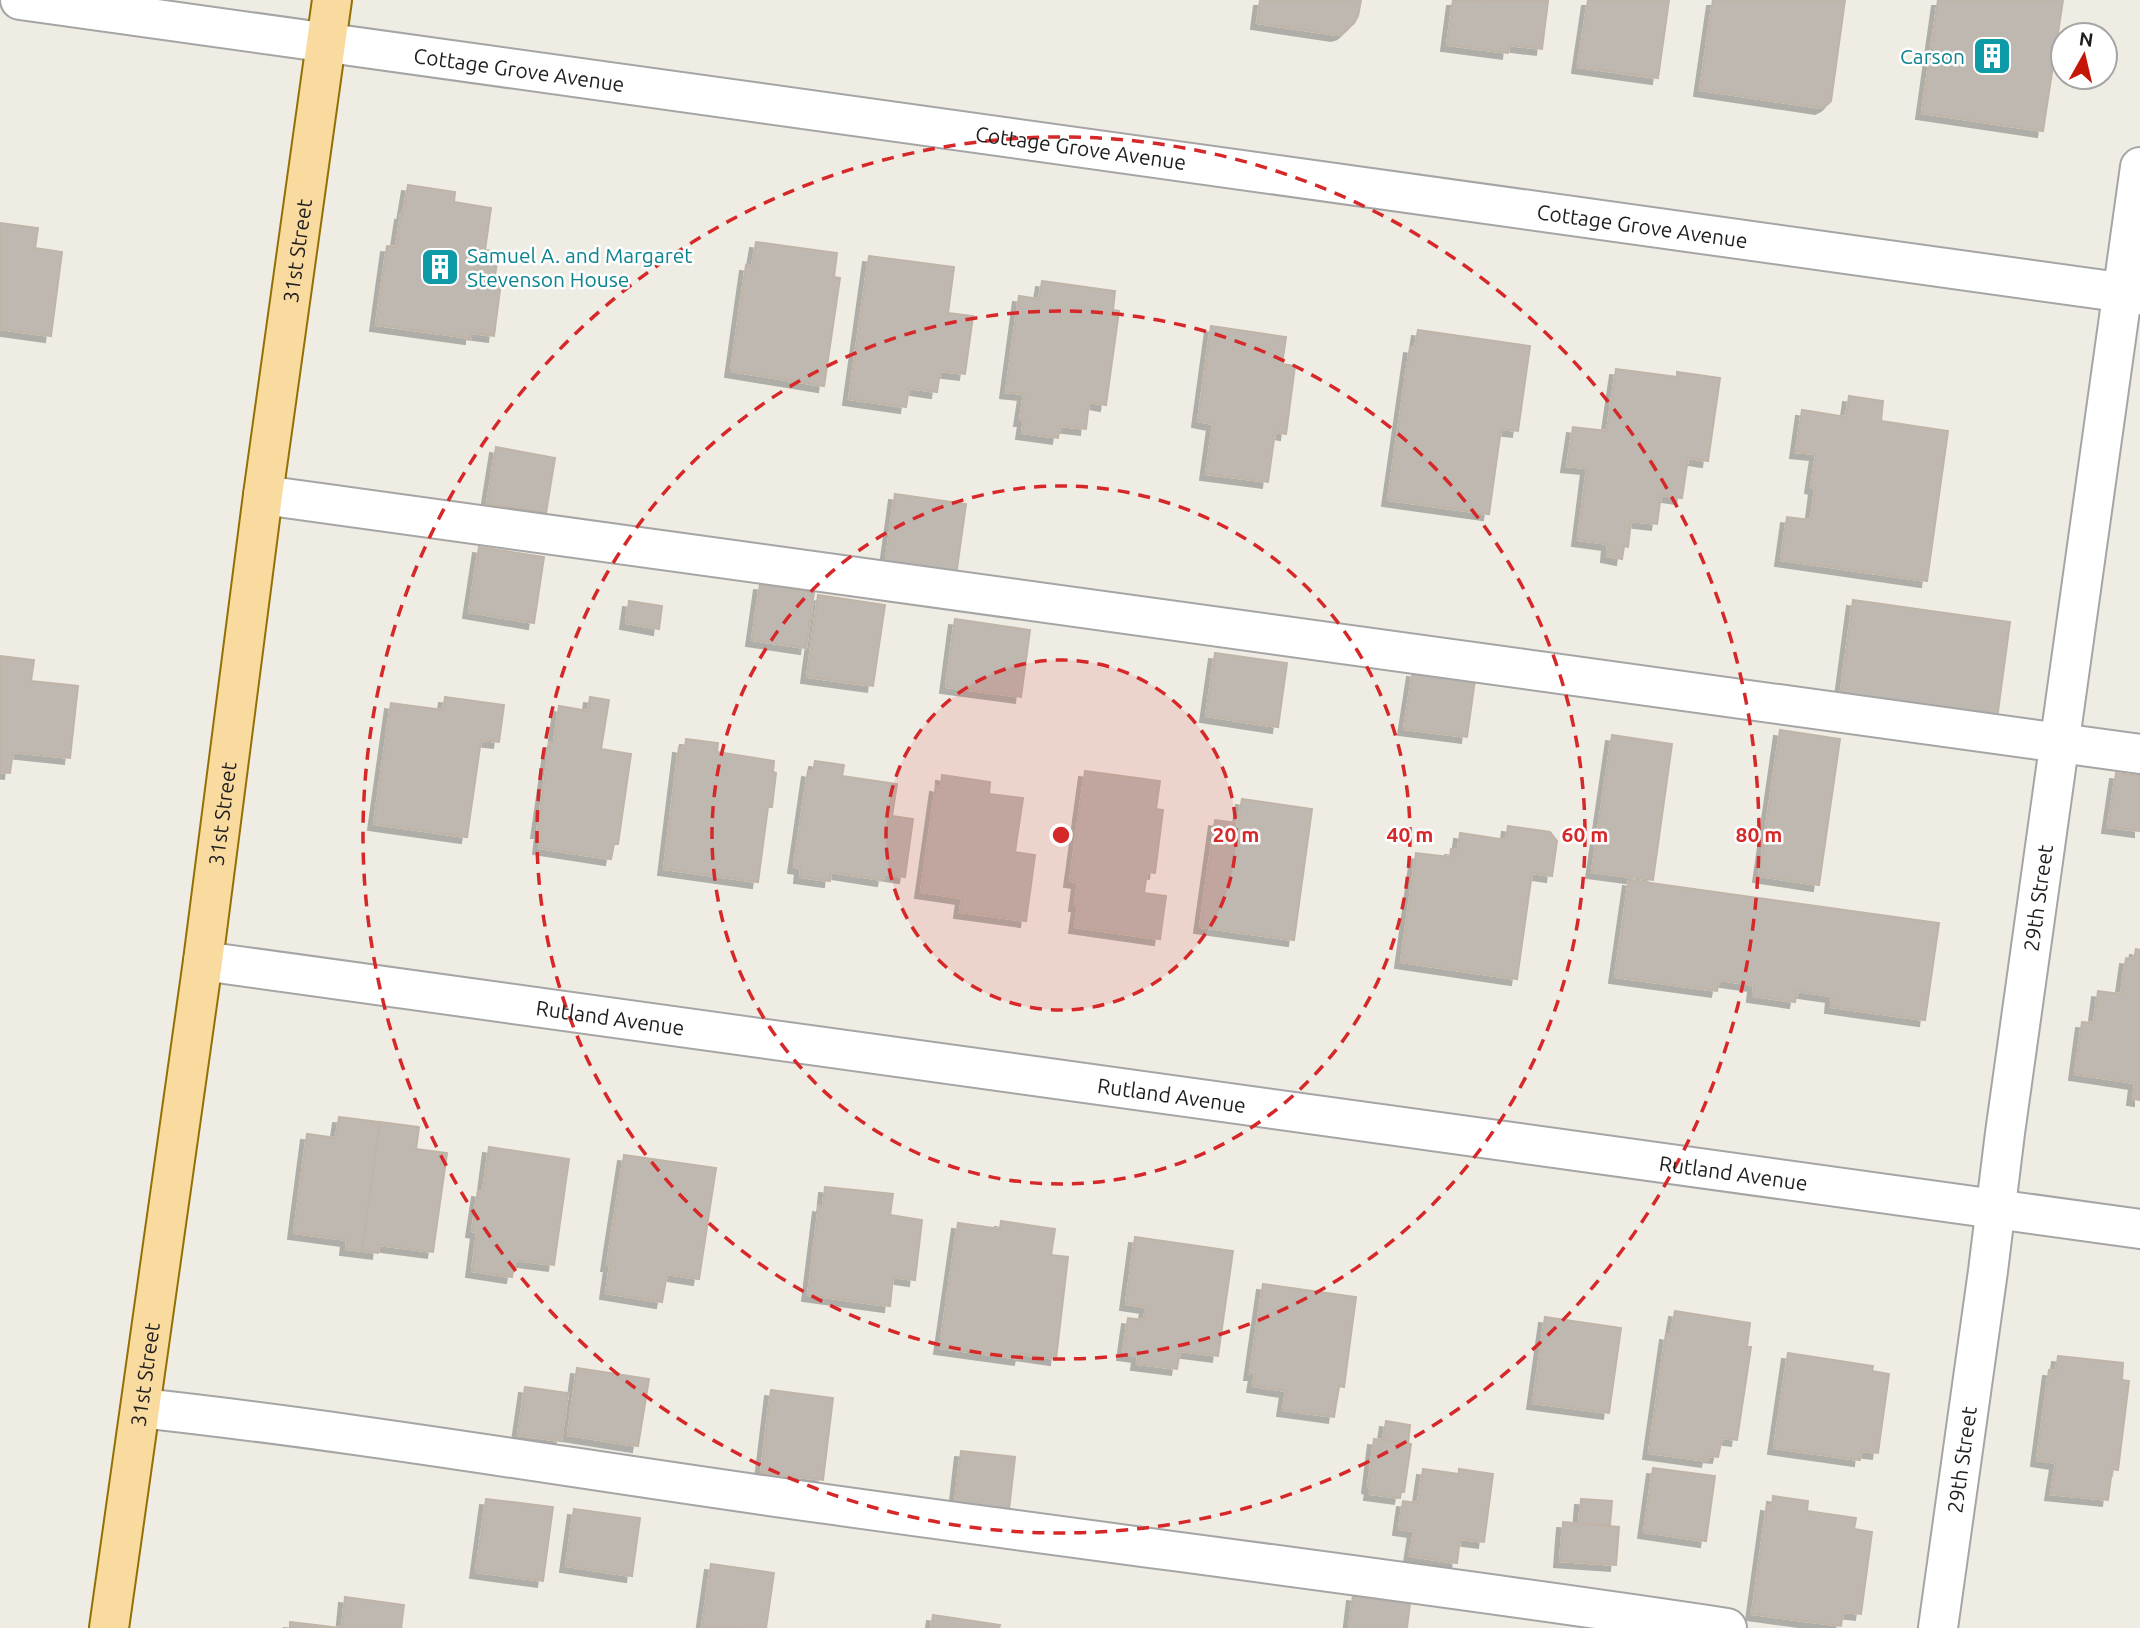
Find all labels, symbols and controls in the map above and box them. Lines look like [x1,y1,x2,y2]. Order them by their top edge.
north arrow [2049,21,2119,91]
text: N [2078,27,2095,51]
building icon: Carson [1971,35,2013,77]
street label: Cottage Grove Avenue [412,43,626,96]
place label: Carson [1900,44,1965,68]
street label: Cottage Grove Avenue [974,121,1188,174]
street label: 31st Street [278,197,316,304]
street label: Cottage Grove Avenue [1535,199,1749,252]
place label: Samuel A. and Margaret Stevenson House [467,243,693,291]
building icon: Samuel A. and Margaret Stevenson House [419,246,461,288]
street label: 31st Street [203,760,241,867]
text: 20 m [1213,822,1259,846]
text: 40 m [1387,822,1433,846]
text: 60 m [1562,822,1608,846]
text: 80 m [1736,822,1782,846]
centre of rings [1049,823,1073,847]
street label: 29th Street [2019,843,2057,953]
street label: Rutland Avenue [534,995,686,1039]
street label: Rutland Avenue [1096,1073,1248,1117]
street label: Rutland Avenue [1658,1151,1809,1195]
street label: 31st Street [126,1321,164,1428]
street label: 29th Street [1942,1405,1981,1515]

